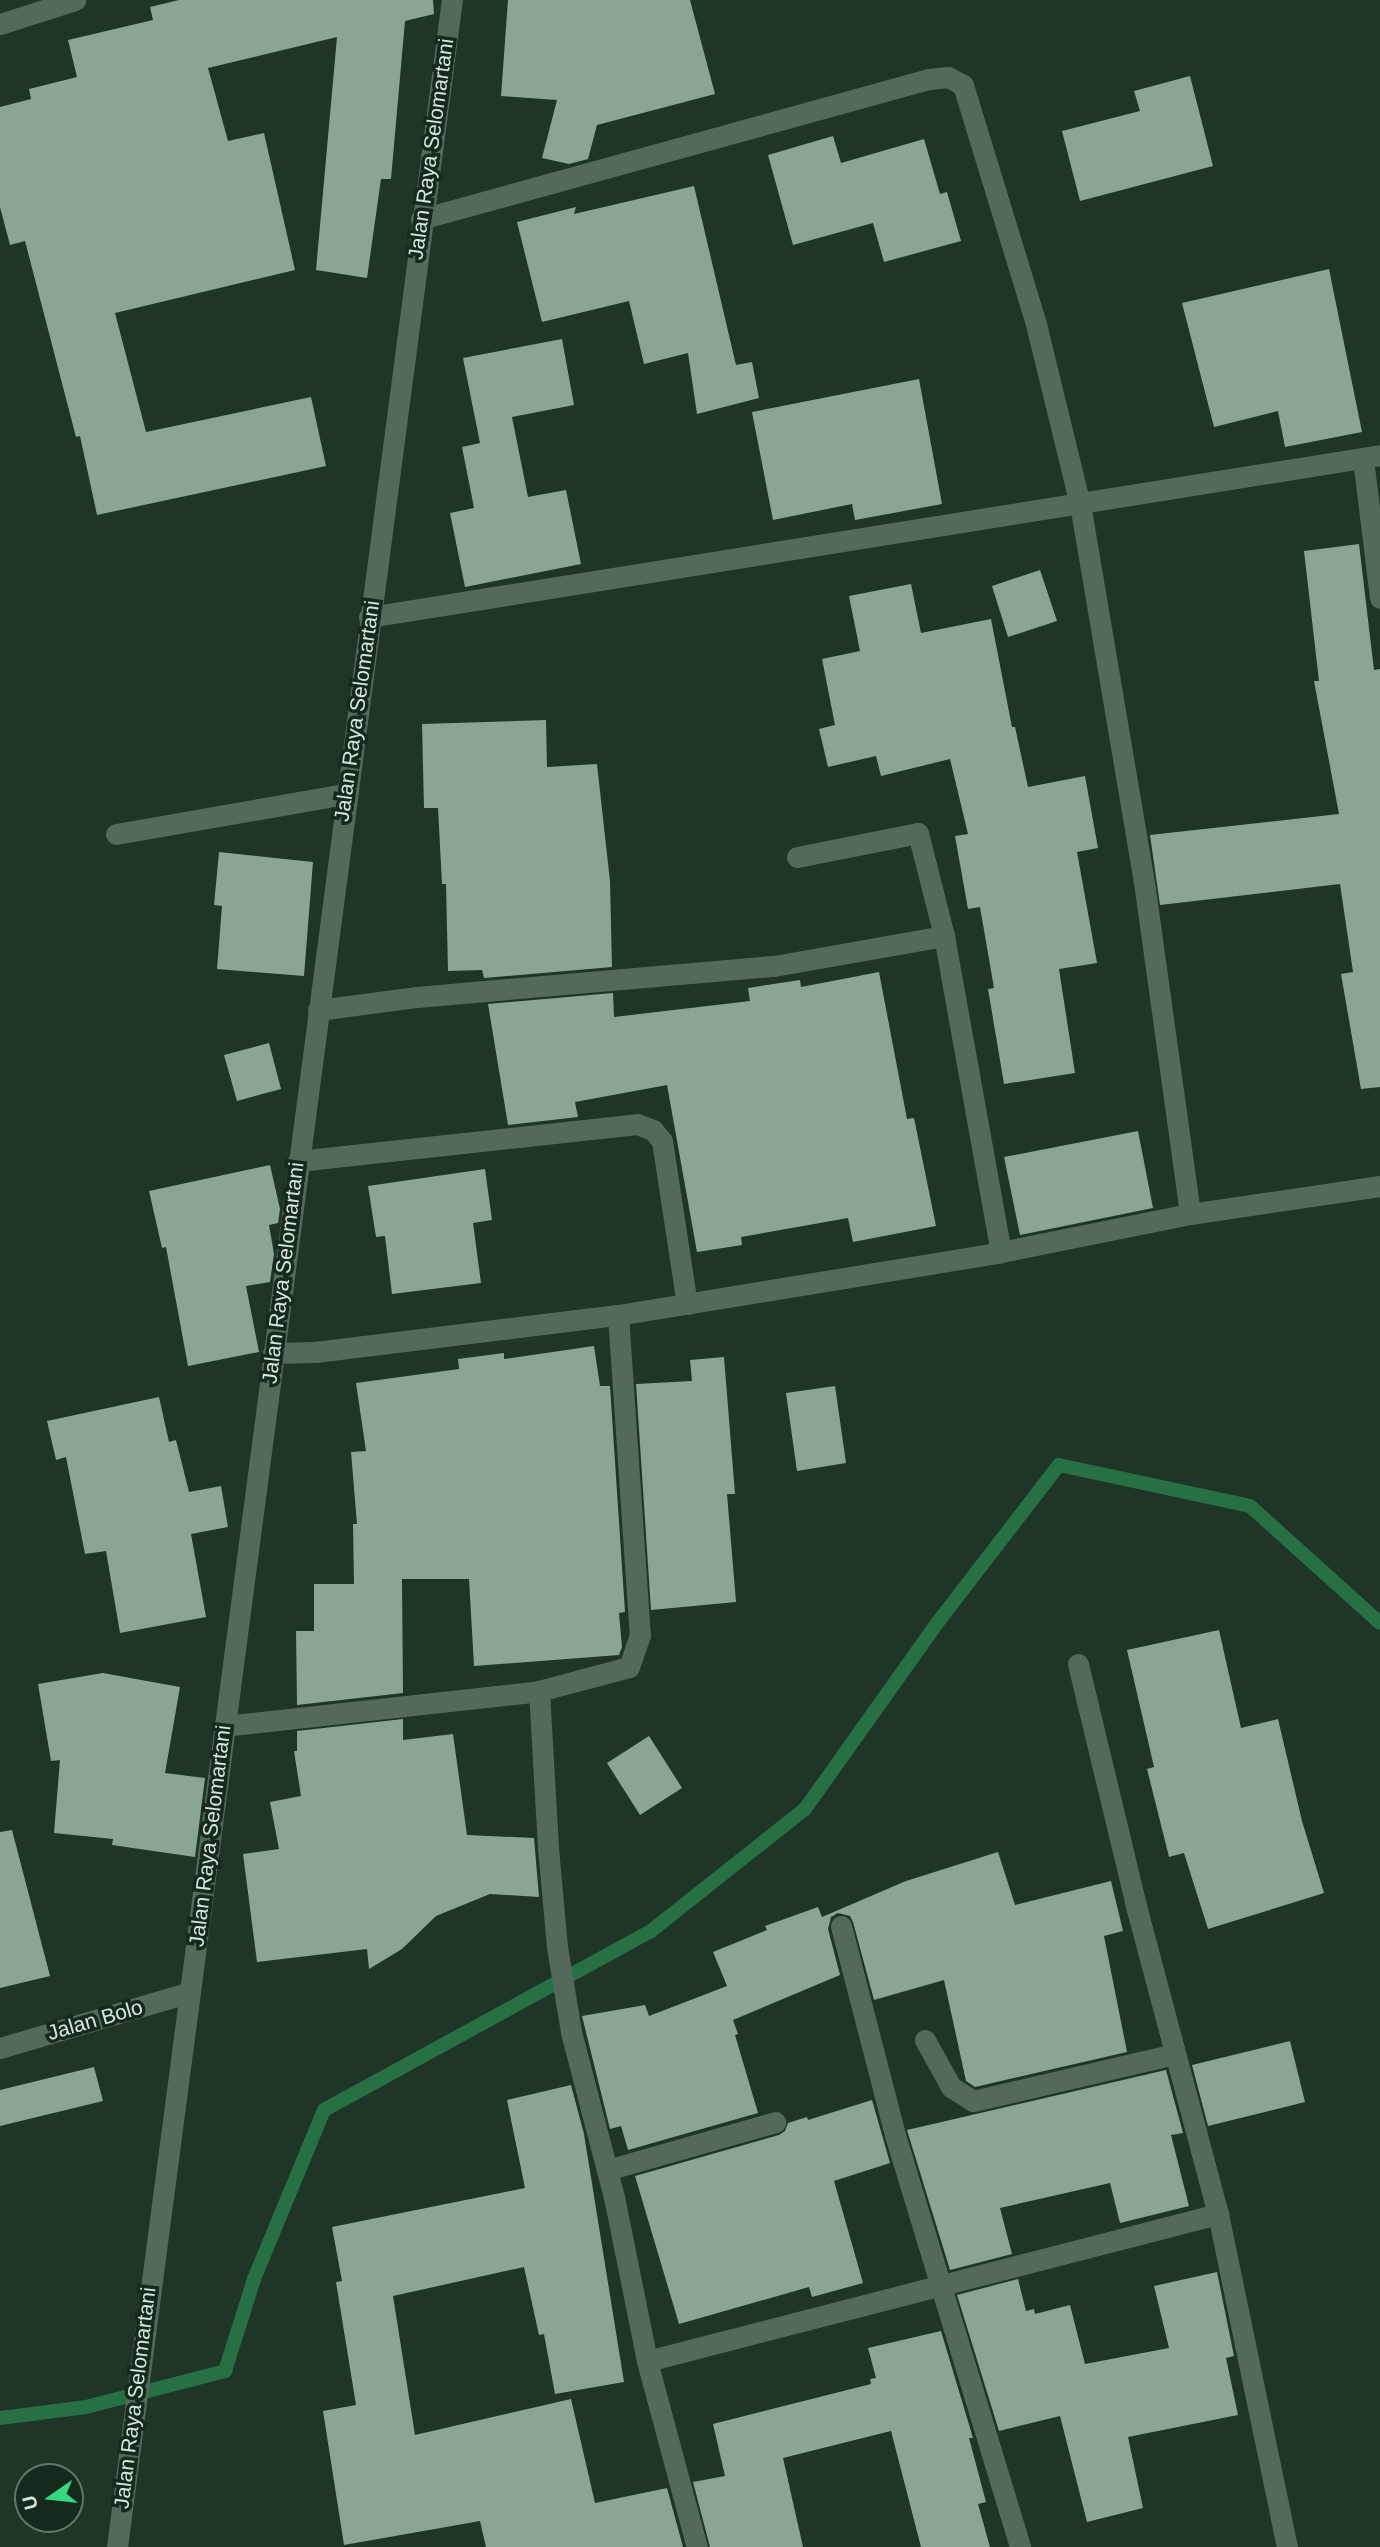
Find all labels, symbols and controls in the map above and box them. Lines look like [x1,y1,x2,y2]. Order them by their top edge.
street label: Jalan Raya Selomartani [403,37,459,261]
street label: Jalan Raya Selomartani [329,599,385,823]
street label: Jalan Raya Selomartani [257,1161,309,1385]
street label: Jalan Raya Selomartani [184,1724,236,1948]
street label: Jalan Bolo [44,1994,146,2046]
street label: Jalan Raya Selomartani [109,2286,161,2510]
north arrow [14,2463,84,2533]
text: U [18,2494,42,2512]

